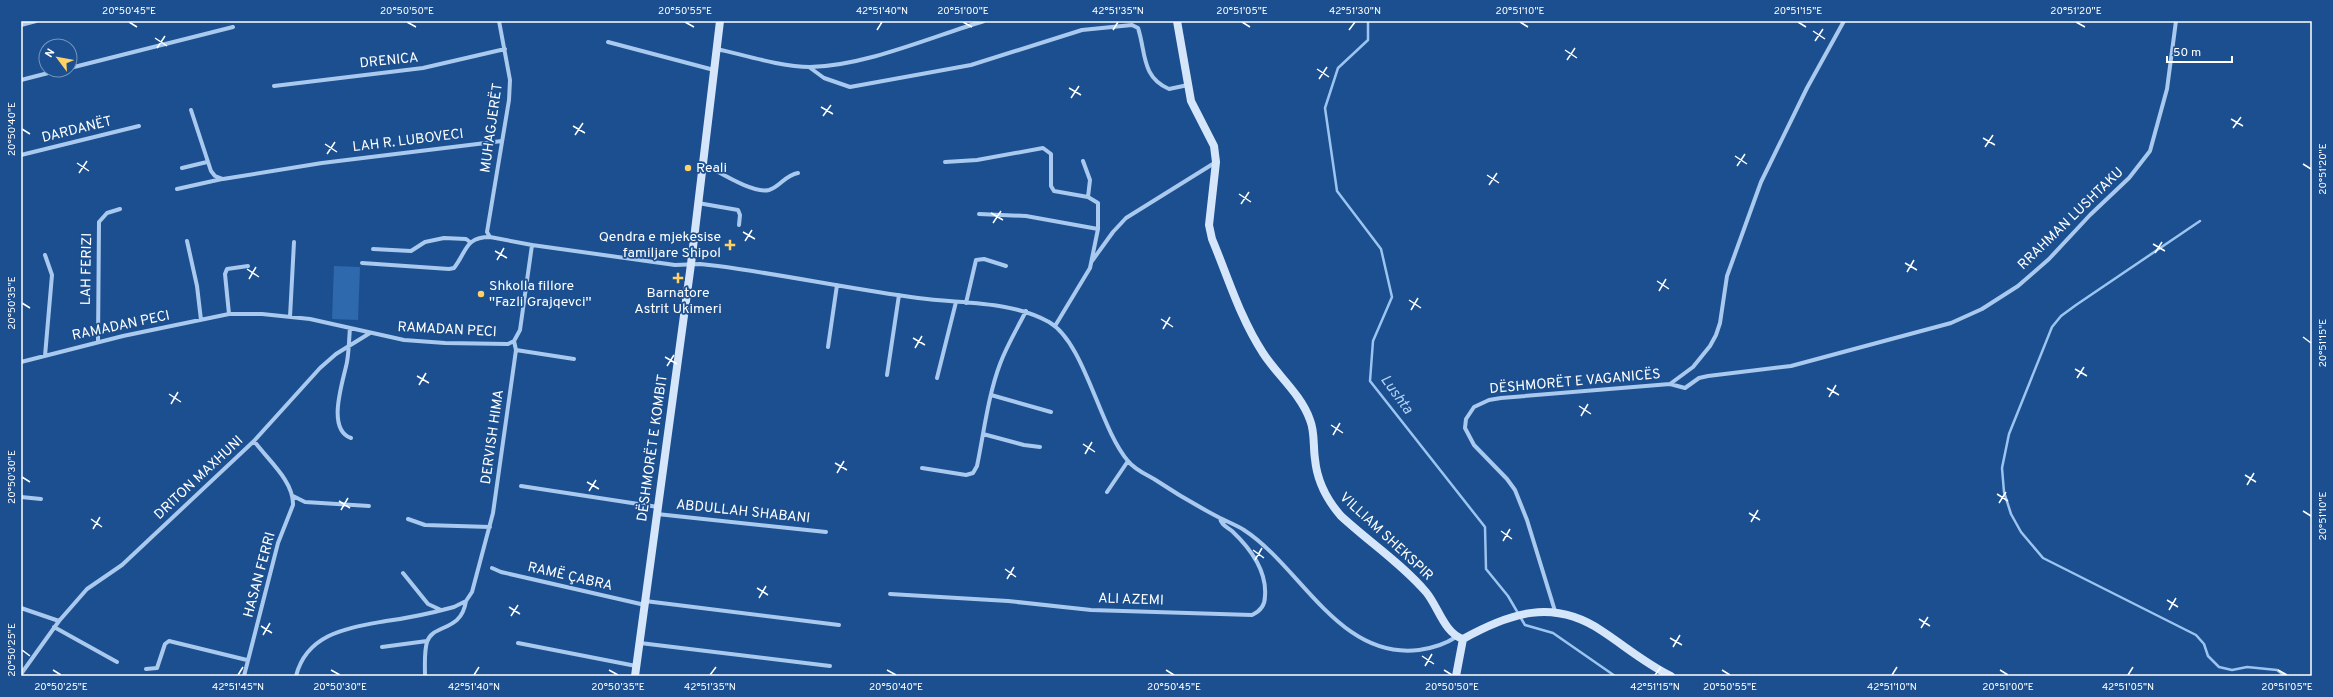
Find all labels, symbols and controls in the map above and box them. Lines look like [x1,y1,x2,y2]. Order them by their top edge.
text: 20°50'45"E [102,5,156,18]
text: 20°50'50"E [380,5,434,18]
text: 20°50'55"E [658,5,712,18]
text: 42°51'40"N [856,5,908,18]
text: 20°51'00"E [937,5,989,18]
text: 42°51'35"N [1092,5,1144,18]
text: 20°51'05"E [1216,5,1268,18]
text: 42°51'30"N [1329,5,1381,18]
text: 20°51'10"E [1496,5,1544,18]
text: 20°51'15"E [1774,5,1822,18]
text: 20°51'20"E [2050,5,2102,18]
north arrow [38,38,78,78]
scale bar [2167,38,2232,64]
text: 50 m [2173,45,2201,61]
text: N [42,46,58,60]
street label: DRENICA [359,49,419,73]
street label: MUHAGJERËT [476,82,507,174]
text: 20°50'40"E [6,102,19,156]
street label: DARDANËT [40,112,114,147]
street label: LAH R. LUBOVECI [352,126,464,156]
text: 20°51'20"E [2317,143,2330,195]
place label: Reali [696,160,727,177]
marker: Reali [683,163,693,173]
street label: RRAHMAN LUSHTAKU [2015,164,2127,274]
place label: Qendra e mjekesise familjare Shipol [599,229,721,262]
street label: LAH FERIZI [78,233,96,305]
marker: Qendra e mjekesise familjare Shipol [724,239,736,251]
marker: Barnatore Astrit Ukimeri [673,273,683,283]
text: 20°50'35"E [6,276,19,330]
place label: Shkolla fillore ''Fazli Grajqevci'' [489,278,592,311]
place label: Barnatore Astrit Ukimeri [634,285,722,318]
marker: Shkolla fillore ''Fazli Grajqevci'' [476,289,486,299]
street label: RAMADAN PECI [71,307,171,345]
street label: RAMADAN PECI [397,319,497,341]
text: 20°51'15"E [2317,319,2330,367]
street label: DËSHMORËT E VAGANICËS [1489,365,1661,398]
water label: Lushta [1375,372,1417,419]
street label: DËSHMORËT E KOMBIT [633,373,672,523]
street label: DERVISH HIMA [478,389,508,485]
street label: DRITON MAXHUNI [151,432,247,524]
text: 20°50'30"E [6,450,19,504]
street label: VILLIAM SHEKSPIR [1336,489,1436,585]
text: 20°51'10"E [2317,492,2330,540]
street label: ABDULLAH SHABANI [675,497,811,527]
street label: HASAN FERRI [240,530,280,620]
street label: RAMË ÇABRA [526,558,614,595]
street label: ALI AZEMI [1098,590,1164,610]
text: 20°50'25"E [6,623,19,677]
text: 20°50'25"E [34,681,88,694]
text: 42°51'45"N [212,681,264,694]
text: 20°50'30"E [313,681,367,694]
text: 42°51'40"N [448,681,500,694]
text: 20°50'35"E [591,681,645,694]
text: 42°51'35"N [684,681,736,694]
text: 20°50'40"E [869,681,923,694]
text: 20°50'45"E [1147,681,1201,694]
text: 20°50'50"E [1425,681,1479,694]
text: 42°51'15"N [1630,681,1680,694]
text: 20°50'55"E [1703,681,1757,694]
text: 42°51'10"N [1867,681,1917,694]
text: 20°51'00"E [1982,681,2034,694]
text: 42°51'05"N [2102,681,2154,694]
text: 20°51'05"E [2261,681,2313,694]

